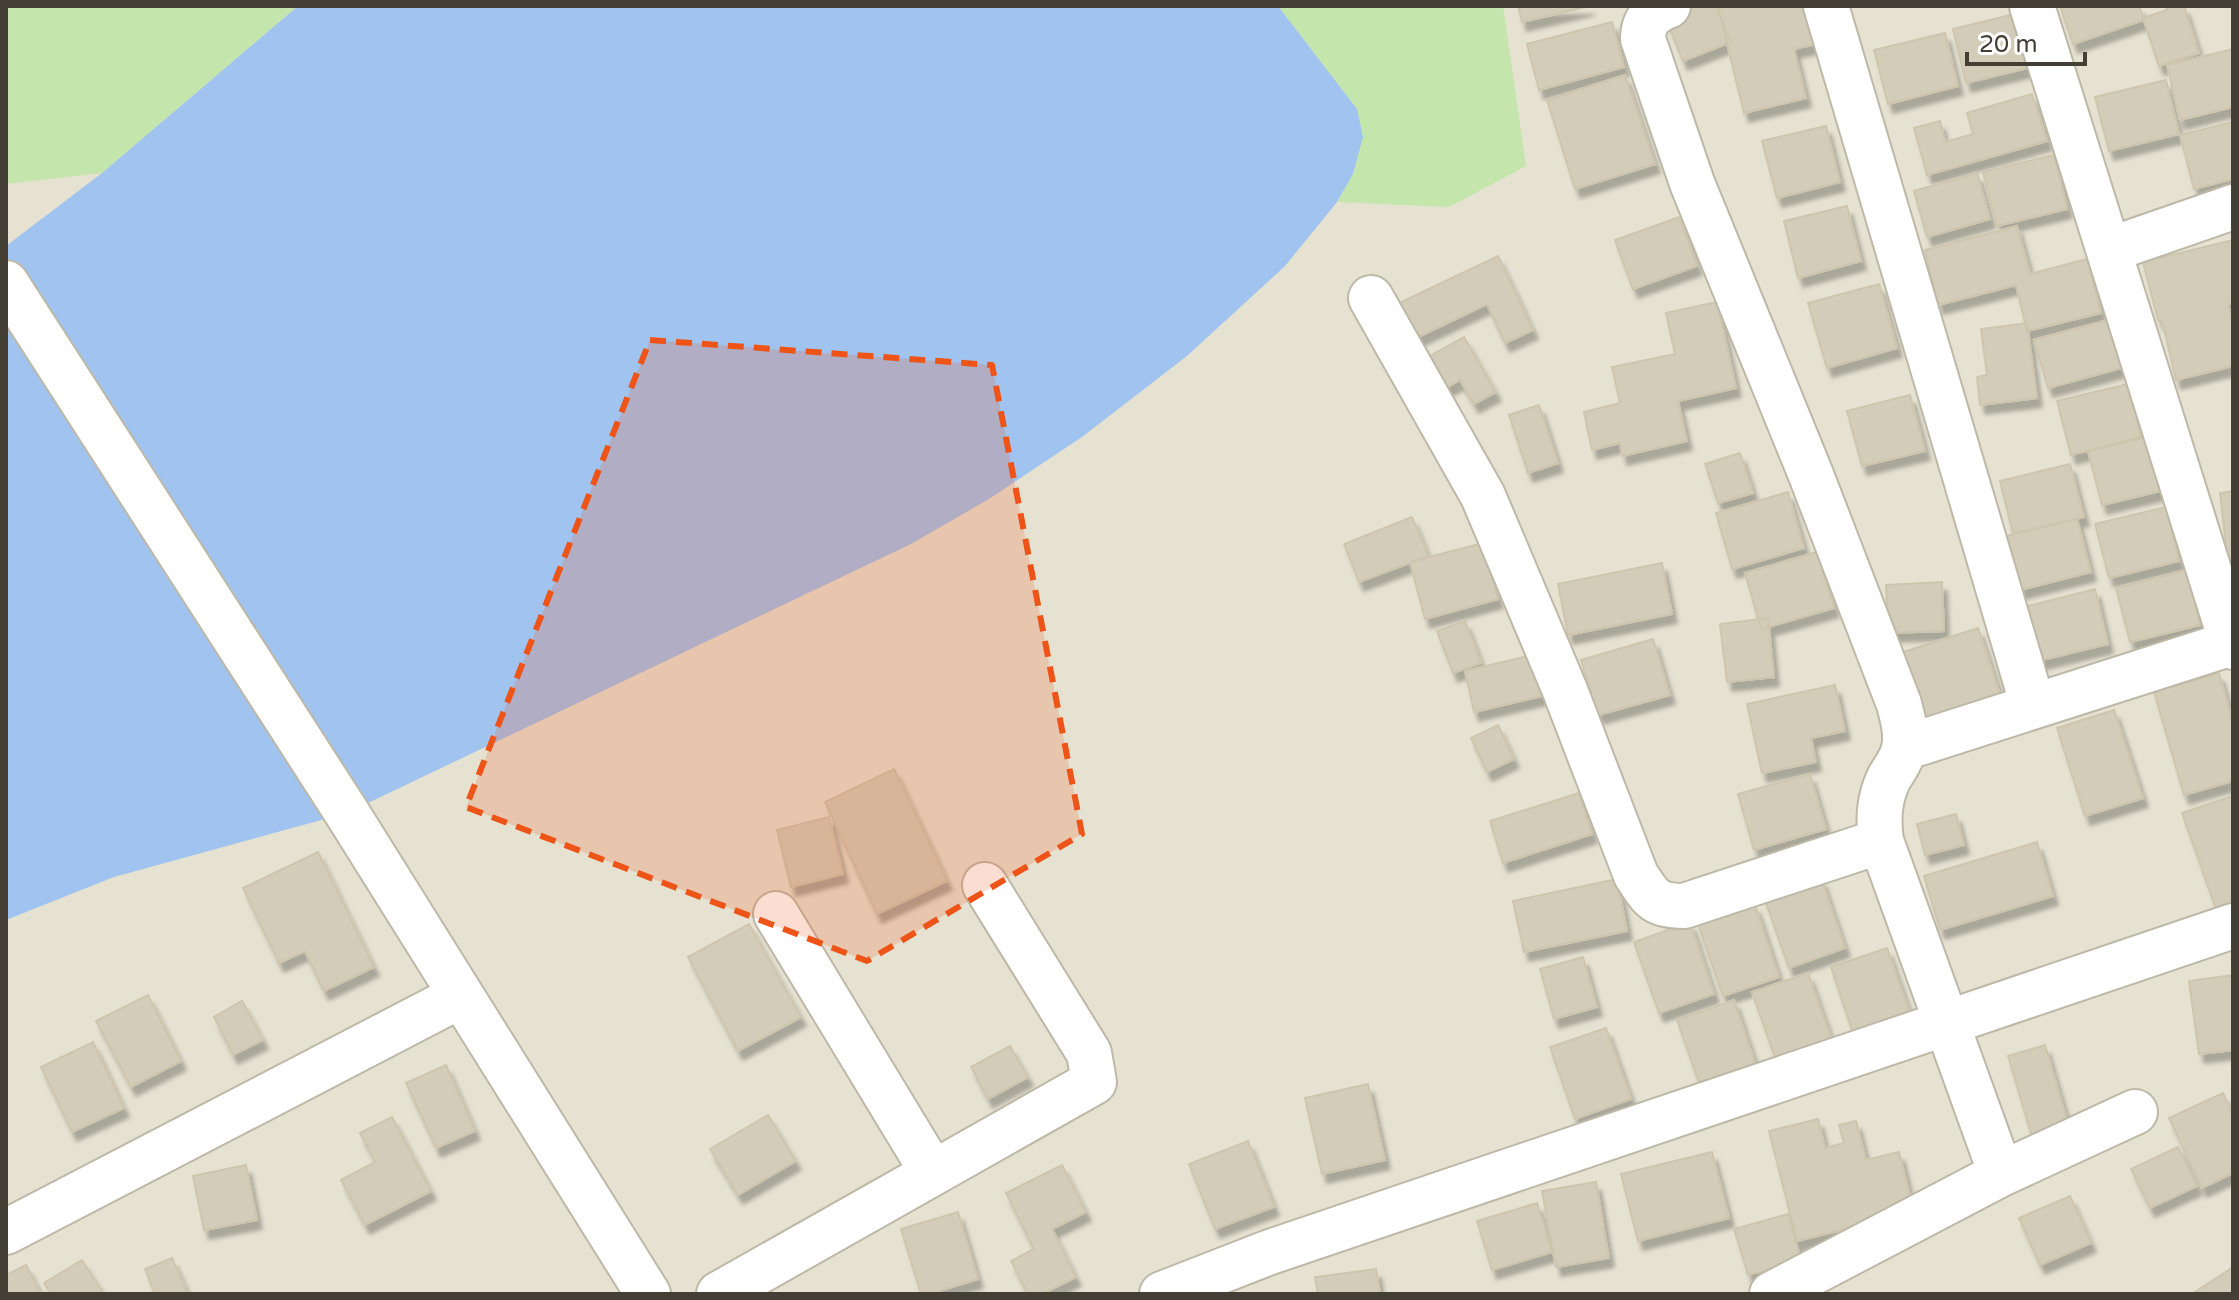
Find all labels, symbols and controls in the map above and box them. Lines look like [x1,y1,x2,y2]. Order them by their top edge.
scale bar [1967,16,2085,66]
text: 20 m [1979,30,2037,59]

